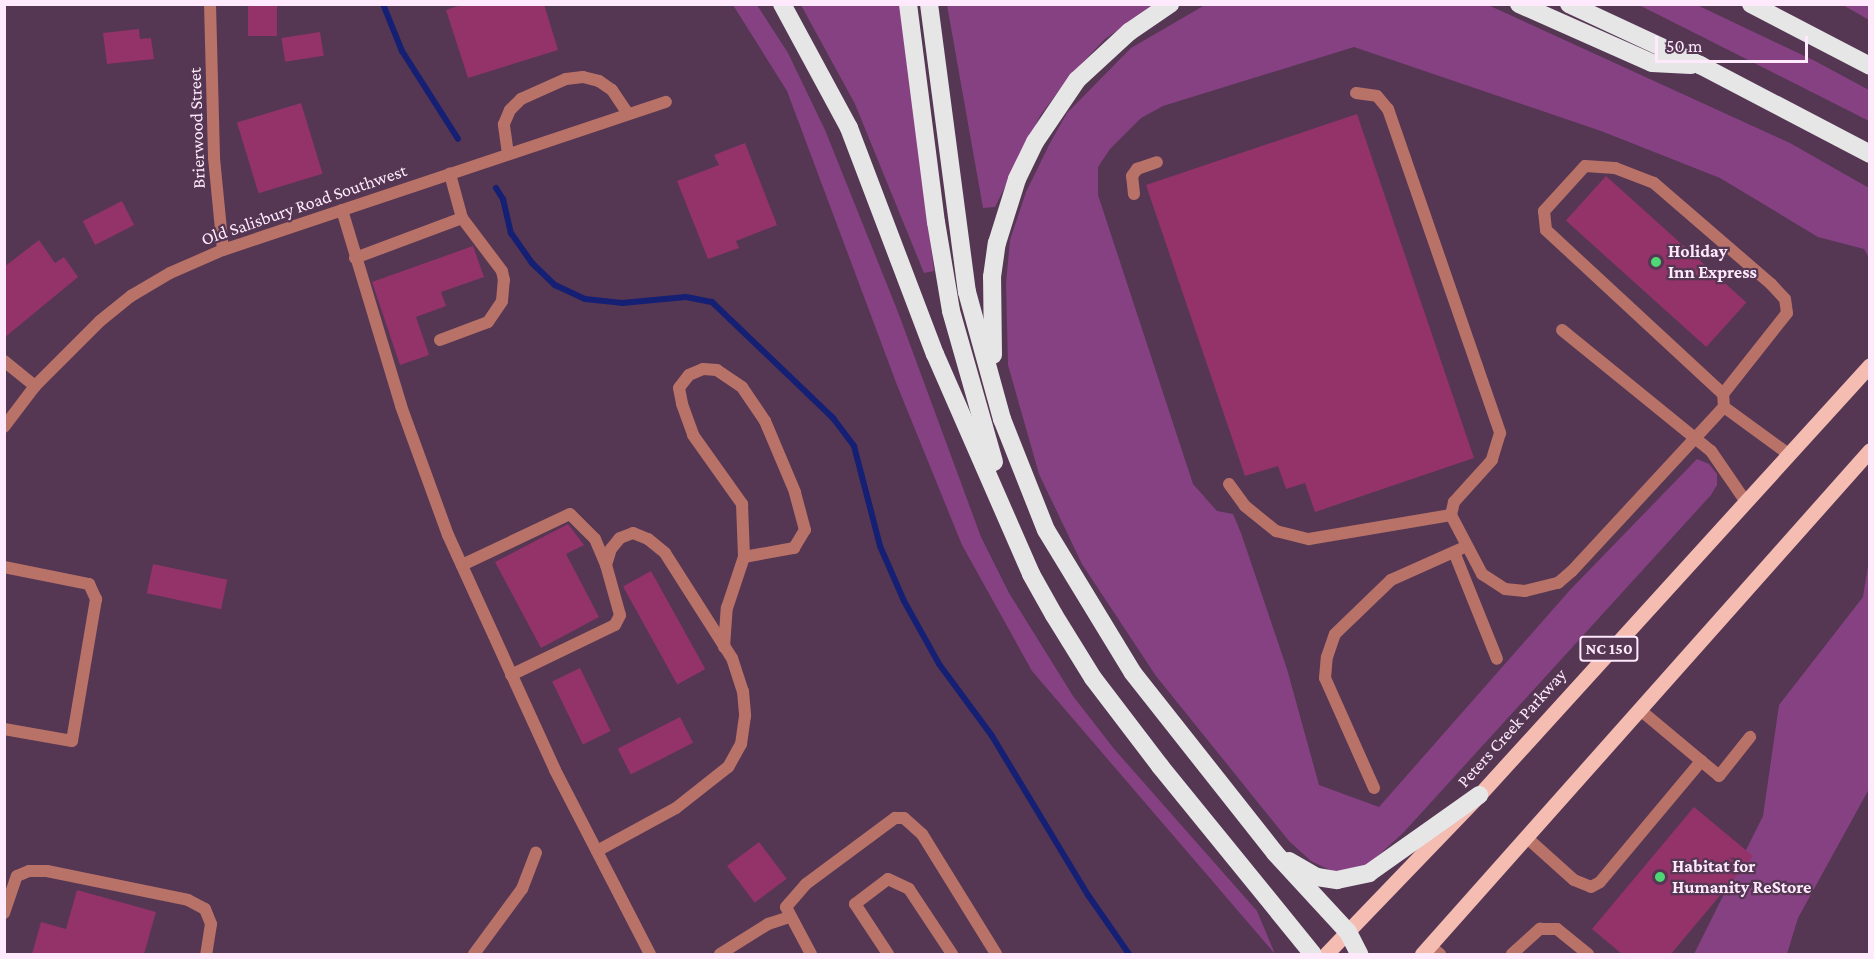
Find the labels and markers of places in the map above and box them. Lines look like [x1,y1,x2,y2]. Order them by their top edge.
place label: Holiday Inn Express [1668,241,1757,284]
marker: Holiday Inn Express [1649,255,1663,269]
place label: Habitat for Humanity ReStore [1672,856,1811,898]
marker: Habitat for Humanity ReStore [1653,870,1667,884]

